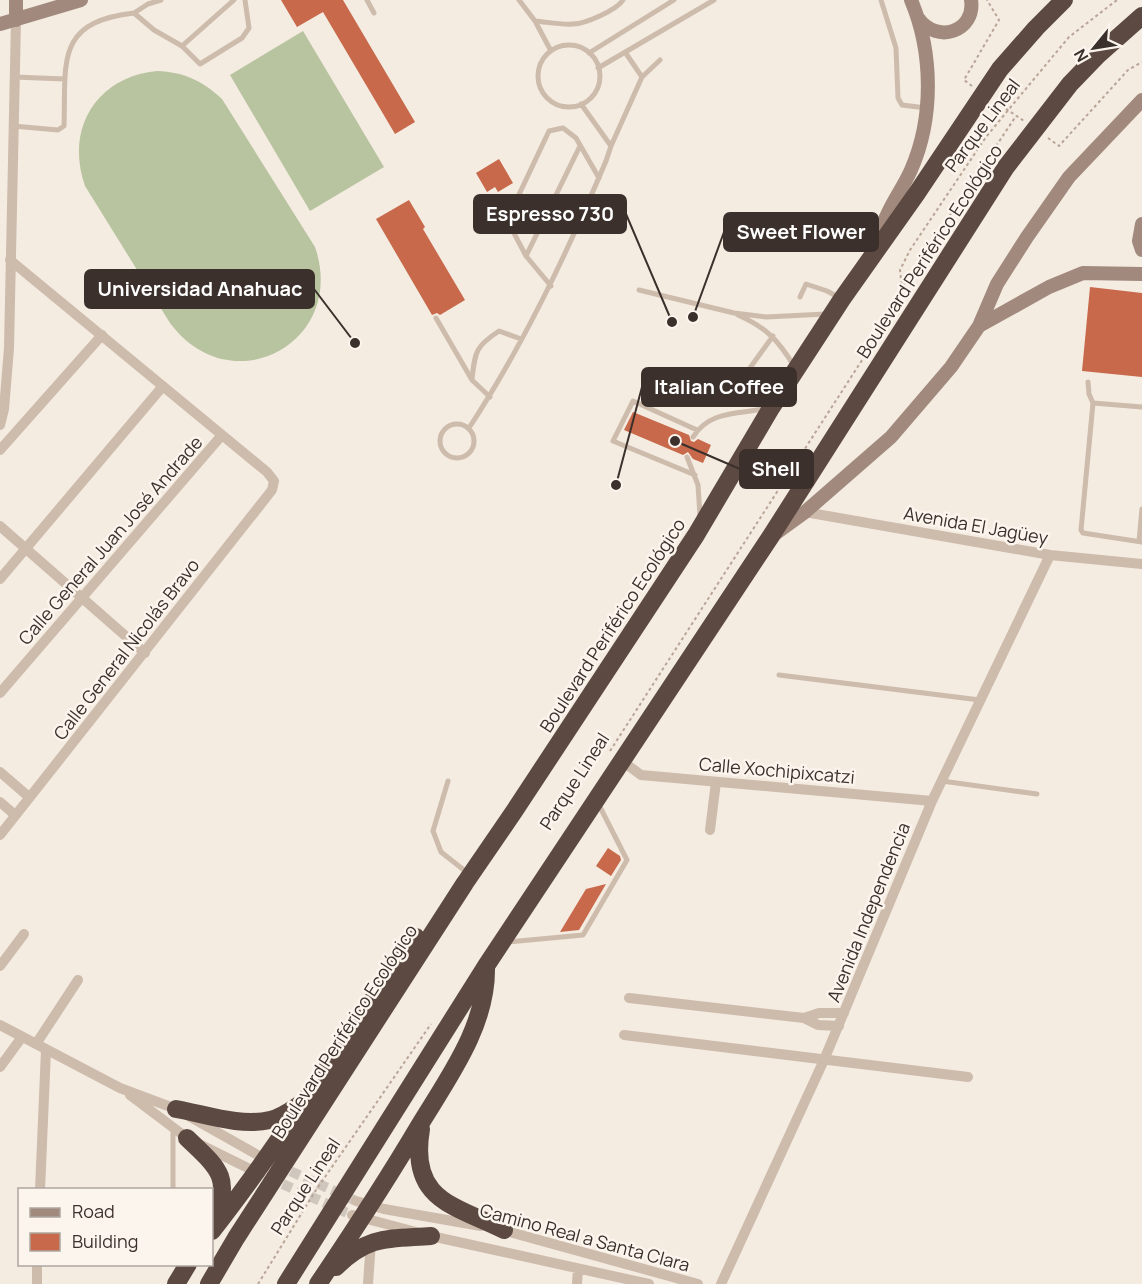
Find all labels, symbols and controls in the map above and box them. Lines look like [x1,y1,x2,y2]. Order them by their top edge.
north arrow [1064,18,1124,78]
text: N [1069,45,1093,66]
street label: Parque Lineal [939,73,1025,177]
street label: Boulevard Periférico Ecológico [851,140,1007,362]
callout: Espresso 730 [474,195,626,233]
text: Espresso 730 [486,200,614,227]
callout: Sweet Flower [724,213,878,251]
text: Sweet Flower [736,218,866,245]
callout: Universidad Anahuac [85,270,314,308]
text: Universidad Anahuac [98,275,302,302]
callout: Italian Coffee [642,368,796,406]
text: Italian Coffee [654,373,784,400]
street label: Calle General Juan José Andrade [13,431,207,649]
callout: Shell [740,450,813,488]
text: Shell [752,455,800,482]
street label: Avenida El Jagüey [902,500,1051,550]
street label: Boulevard Periférico Ecológico [534,514,690,736]
street label: Calle General Nicolás Bravo [48,553,204,745]
street label: Parque Lineal [534,728,614,834]
street label: Calle Xochipixcatzi [698,751,856,789]
street label: Avenida Independencia [821,819,915,1005]
street label: Boulevard Periférico Ecológico [266,920,422,1142]
street label: Parque Lineal [265,1133,345,1239]
legend [18,1188,213,1266]
street label: Camino Real a Santa Clara [478,1197,692,1277]
text: Road [72,1199,115,1223]
text: Building [72,1229,138,1253]

